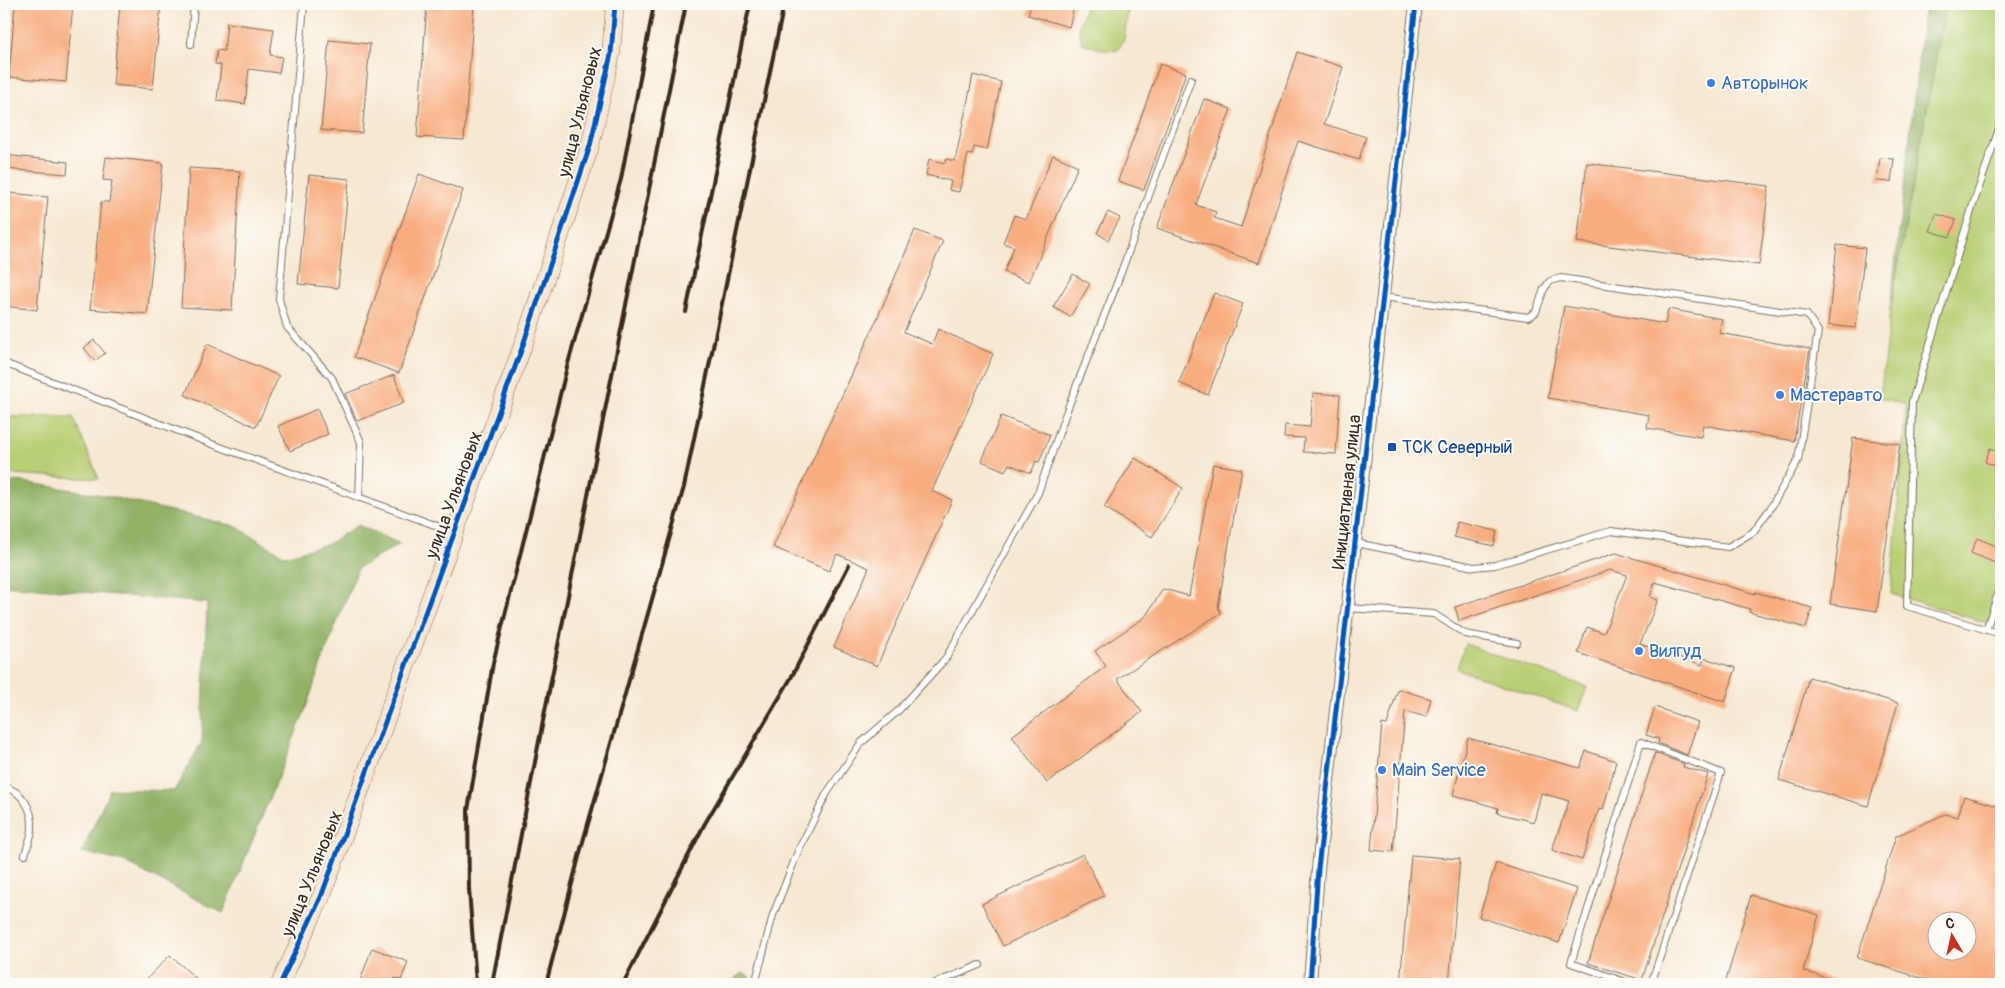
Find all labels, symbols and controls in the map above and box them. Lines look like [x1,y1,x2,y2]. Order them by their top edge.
street label: улица Ульяновых [552,44,607,181]
place label: Авторынок [1721,72,1808,95]
marker: Авторынок [1705,77,1717,89]
place label: Мастеравто [1790,384,1883,407]
marker: Мастеравто [1774,389,1786,401]
street label: Инициативная улица [1327,413,1367,571]
street label: улица Ульяновых [420,428,488,563]
place label: ТСК Северный [1402,436,1513,459]
marker: ТСК Северный [1386,441,1398,453]
place label: Вилгуд [1649,640,1701,663]
marker: Вилгуд [1633,645,1645,657]
place label: Main Service [1392,759,1486,782]
marker: Main Service [1376,764,1388,776]
street label: улица Ульяновых [276,808,348,941]
north arrow [1928,910,1978,960]
text: С [1944,915,1956,933]

